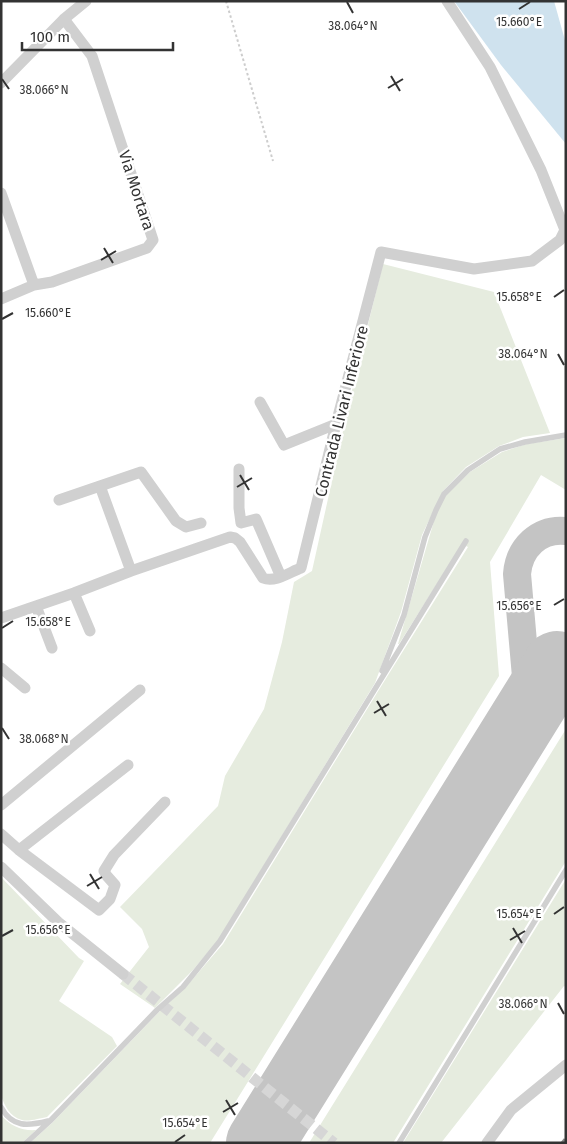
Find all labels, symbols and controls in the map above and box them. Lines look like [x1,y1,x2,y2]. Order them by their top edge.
text: 15.660°E [496,15,542,29]
text: 38.064°N [328,19,378,33]
scale bar [22,20,174,52]
text: 100 m [30,28,70,46]
text: 38.066°N [19,83,69,97]
street label: Via Mortara [115,148,158,233]
text: 15.658°E [496,290,542,304]
text: 15.660°E [25,306,71,320]
street label: Contrada Livari Inferiore [311,323,372,499]
text: 38.064°N [498,347,548,361]
text: 15.656°E [496,599,542,613]
text: 15.658°E [25,615,71,629]
text: 38.068°N [19,732,69,746]
text: 15.654°E [496,907,542,921]
text: 15.656°E [25,923,71,937]
text: 38.066°N [498,997,548,1011]
text: 15.654°E [162,1116,208,1130]

